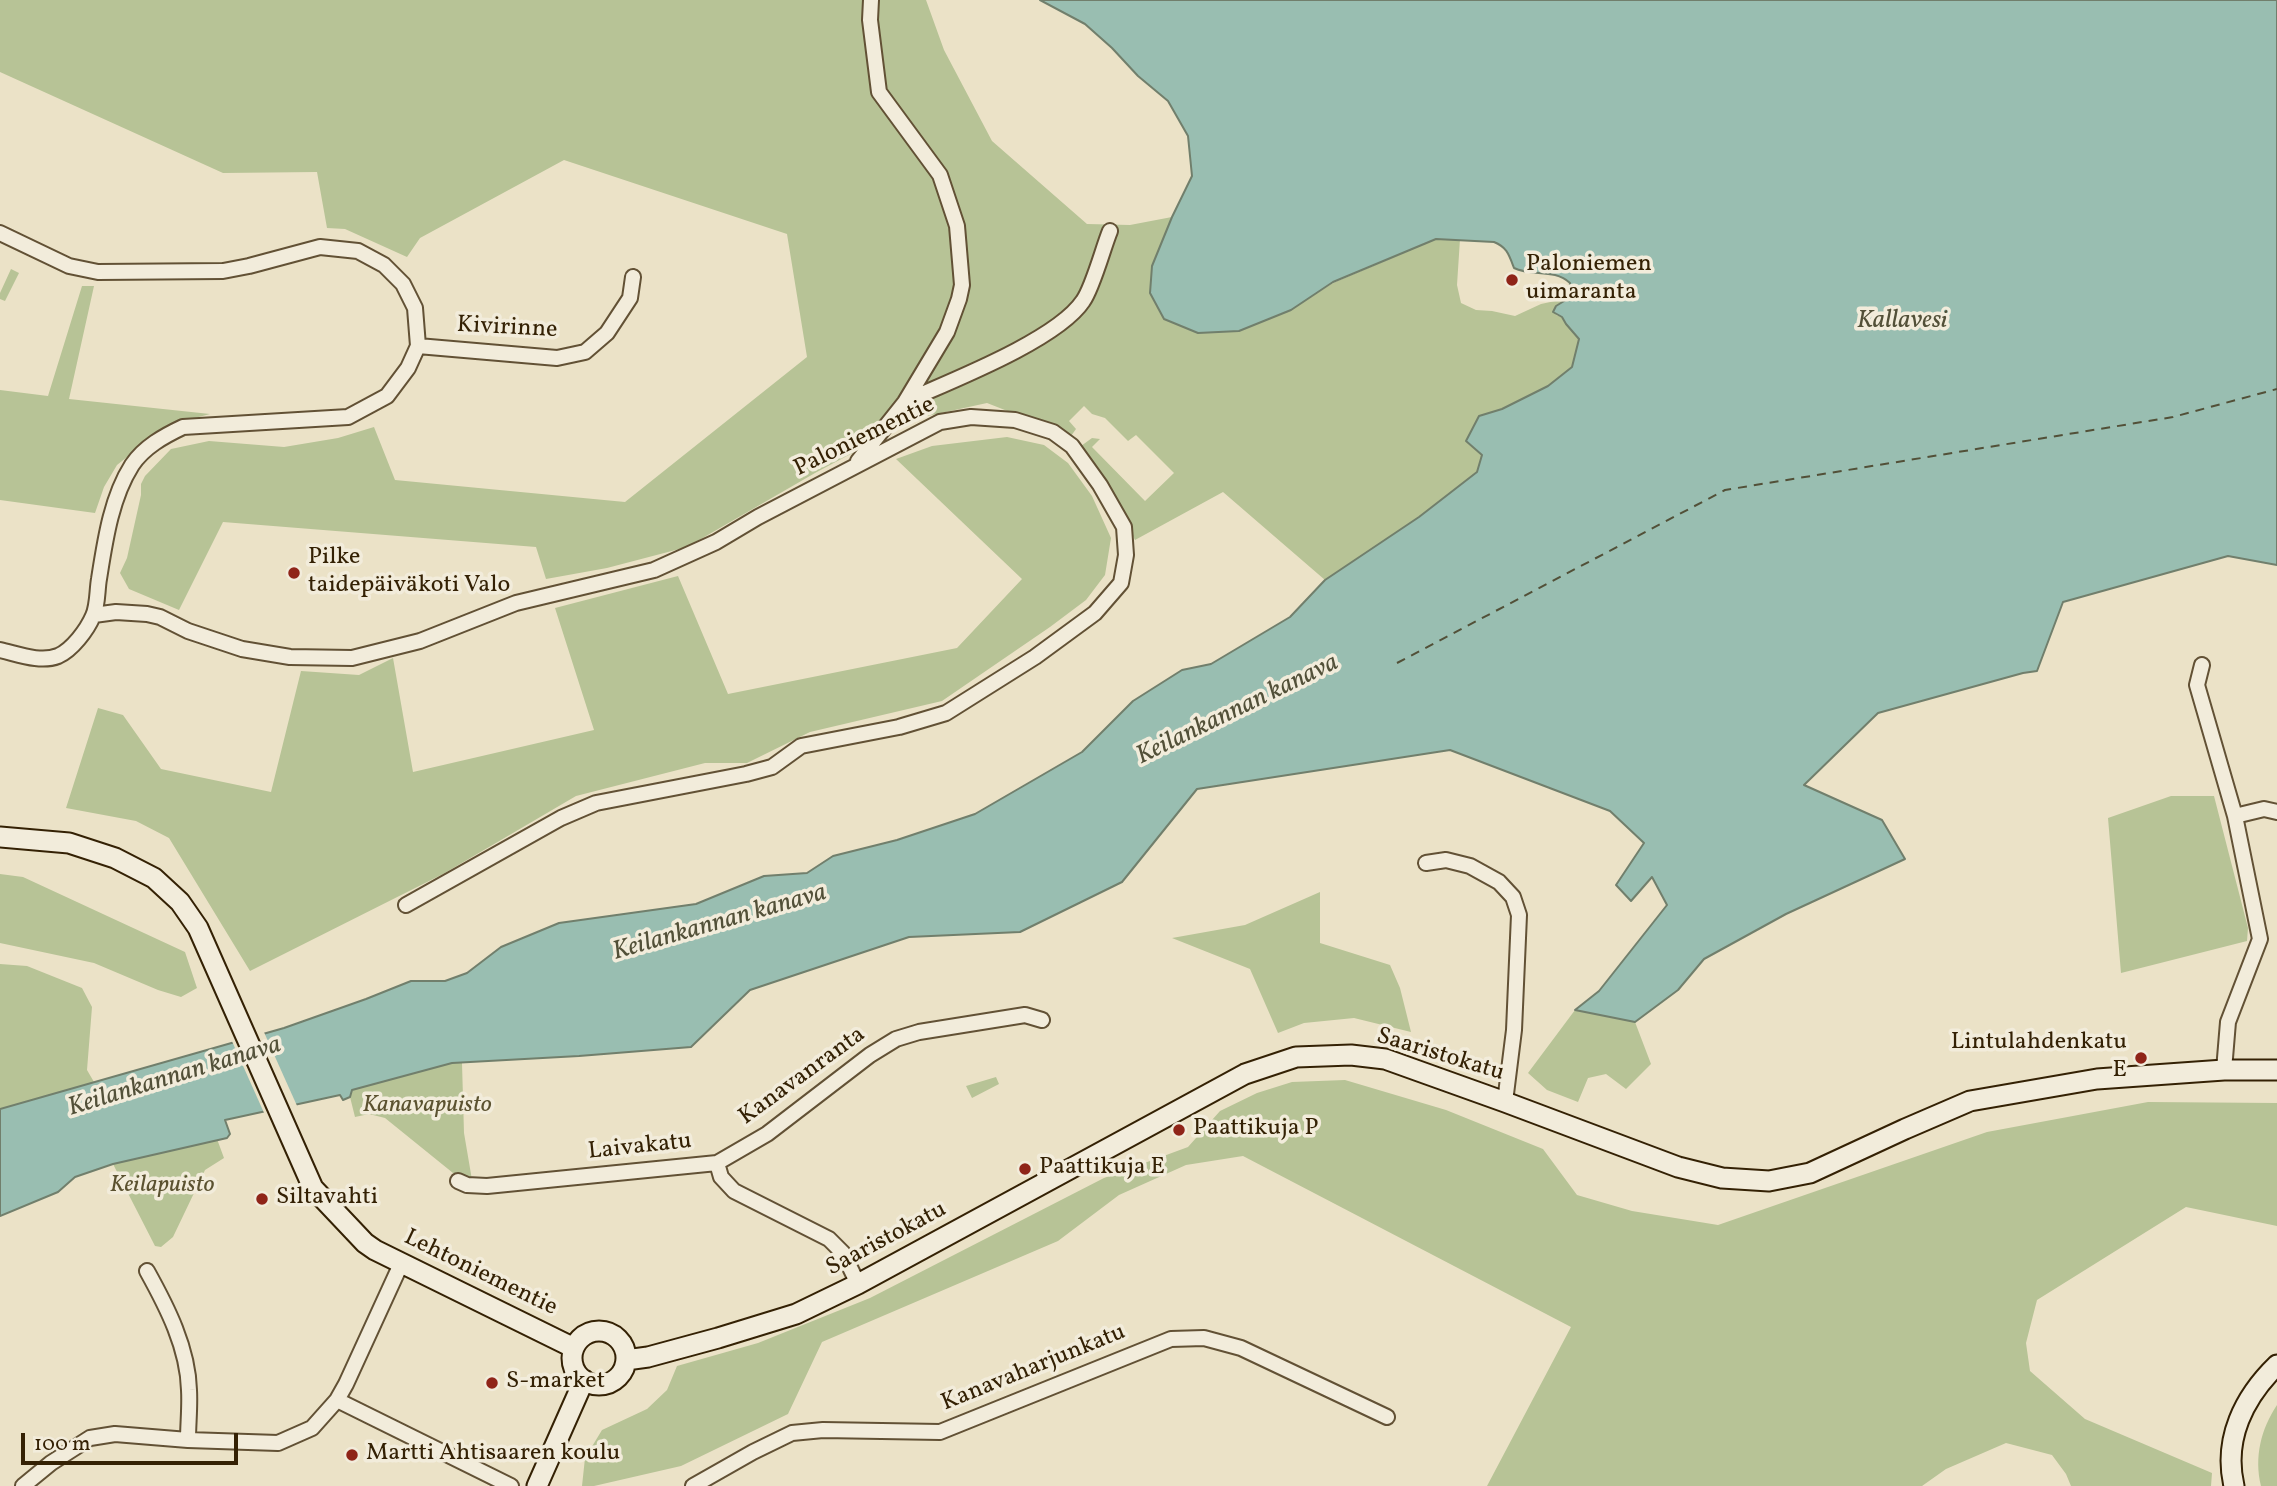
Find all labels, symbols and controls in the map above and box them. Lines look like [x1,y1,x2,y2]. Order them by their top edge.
place label: Paloniemen uimaranta [1526,252,1652,308]
marker: Paloniemen uimaranta [1504,272,1520,288]
water label: Kallavesi [1857,306,1947,338]
street label: Kivirinne [456,312,558,346]
street label: Paloniementie [790,392,940,484]
place label: Pilke taidepäiväkoti Valo [308,545,510,601]
marker: Pilke taidepäiväkoti Valo [286,565,302,581]
water label: Keilankannan kanava [1132,648,1344,774]
water label: Keilankannan kanava [609,879,831,969]
street label: Kanavanranta [734,1021,872,1133]
street label: Saaristokatu [1373,1023,1507,1089]
place label: Lintulahdenkatu E [1951,1030,2127,1086]
water label: Keilankannan kanava [65,1031,285,1125]
marker: Lintulahdenkatu E [2133,1050,2149,1066]
park label: Kanavapuisto [362,1093,492,1121]
place label: Paattikuja P [1193,1116,1318,1144]
marker: Paattikuja P [1171,1122,1187,1138]
street label: Laivakatu [587,1128,693,1168]
place label: Paattikuja E [1039,1155,1165,1183]
marker: Paattikuja E [1017,1161,1033,1177]
park label: Keilapuisto [110,1173,214,1201]
place label: Siltavahti [276,1185,378,1213]
marker: Siltavahti [254,1191,270,1207]
street label: Saaristokatu [822,1196,952,1284]
street label: Lehtoniementie [399,1224,561,1324]
street label: Kanavaharjunkatu [938,1319,1130,1419]
place label: S-market [506,1369,605,1397]
marker: S-market [484,1375,500,1391]
scale bar [24,1420,242,1464]
text: 100 m [34,1430,91,1459]
place label: Martti Ahtisaaren koulu [366,1441,620,1469]
marker: Martti Ahtisaaren koulu [344,1447,360,1463]

